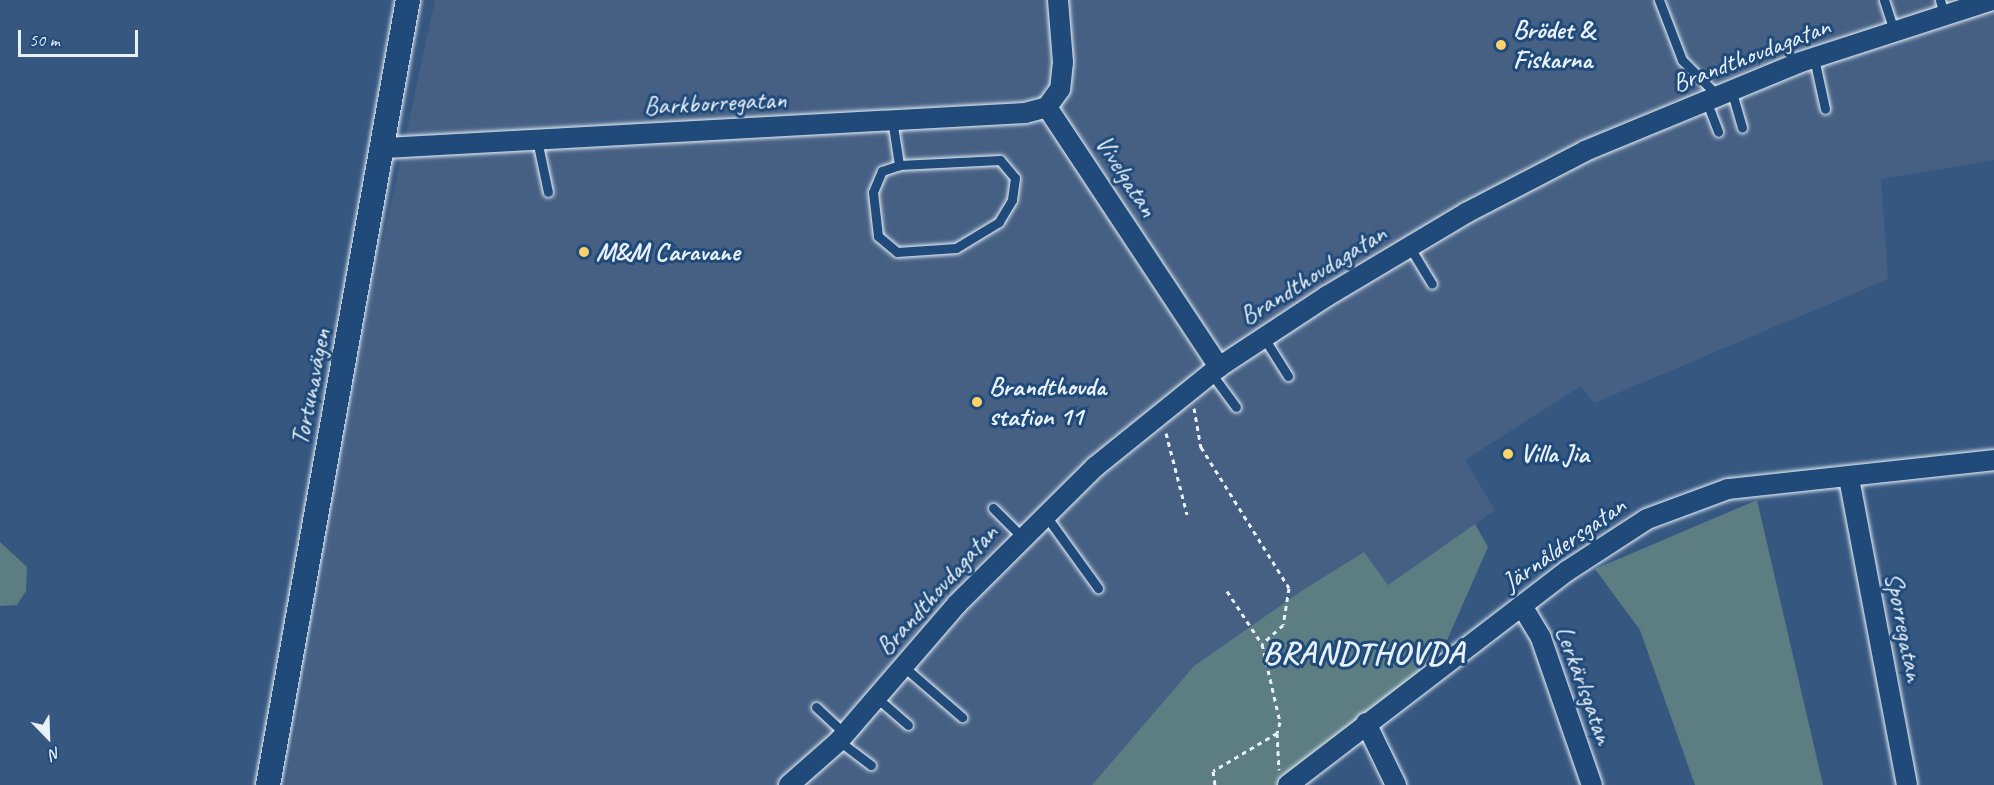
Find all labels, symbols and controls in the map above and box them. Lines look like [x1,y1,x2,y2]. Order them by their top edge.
street label: Brandthovdagatan [1668,11,1834,99]
place label: Brödet & Fiskarna [1513,14,1594,76]
scale bar [21,18,141,56]
text: 50 m [29,29,60,51]
marker: Brödet & Fiskarna [1494,38,1508,52]
street label: Barkborregatan [643,84,787,122]
street label: Vivelgatan [1088,129,1164,223]
street label: Brandthovdagatan [1234,218,1392,332]
place label: M&M Caravane [596,236,739,268]
marker: M&M Caravane [577,245,591,259]
street label: Tortunavägen [284,326,338,448]
place label: Brandthovda station 11 [989,371,1106,432]
marker: Brandthovda station 11 [970,395,984,409]
place label: Villa Jia [1520,438,1588,470]
marker: Villa Jia [1501,447,1515,461]
street label: Järnåldersgatan [1496,490,1632,598]
street label: Brandthovdagatan [870,518,1004,662]
street label: Sporregatan [1878,570,1930,684]
street label: Lerkärlsgatan [1548,622,1620,748]
district label: BRANDTHOVDA [1264,634,1464,672]
north arrow [18,707,78,767]
text: N [47,742,63,765]

